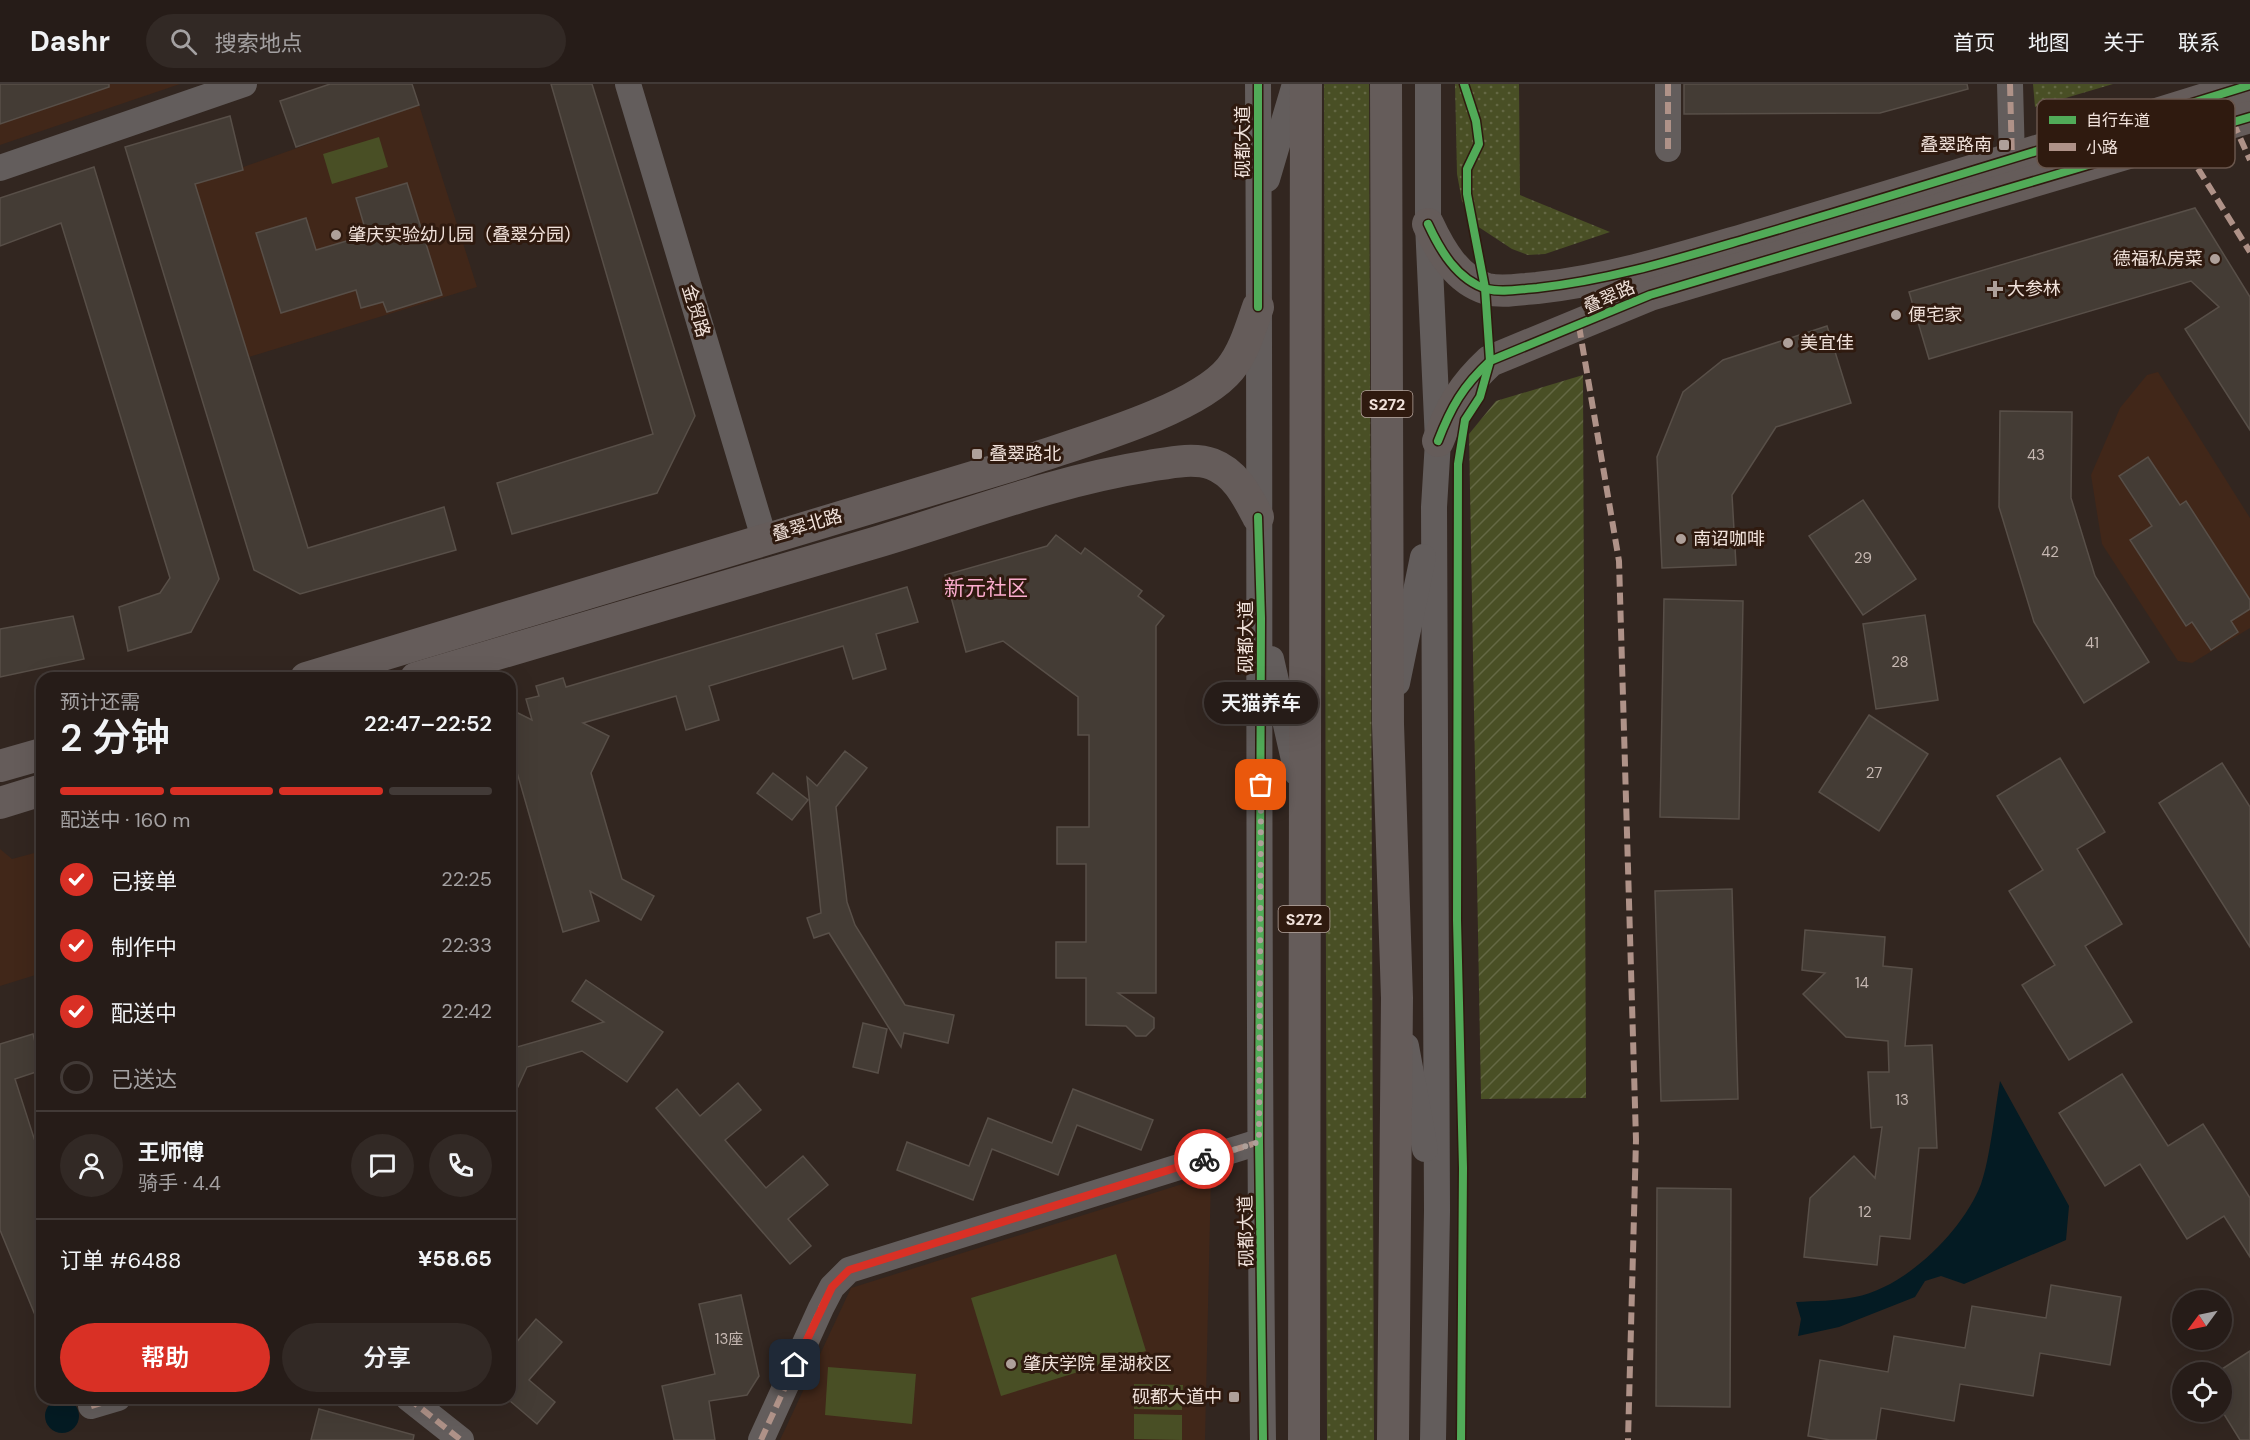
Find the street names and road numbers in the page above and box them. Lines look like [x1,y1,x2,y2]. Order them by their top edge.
street label: 砚都大道 [1231,106,1255,178]
street label: 叠翠路 [1579,275,1639,319]
street label: 金贸路 [677,282,715,340]
road number: S272 [1362,391,1412,417]
street label: 叠翠北路 [769,504,845,546]
street label: 砚都大道 [1234,601,1258,673]
road number: S272 [1278,906,1330,932]
street label: 砚都大道 [1233,1195,1259,1267]

